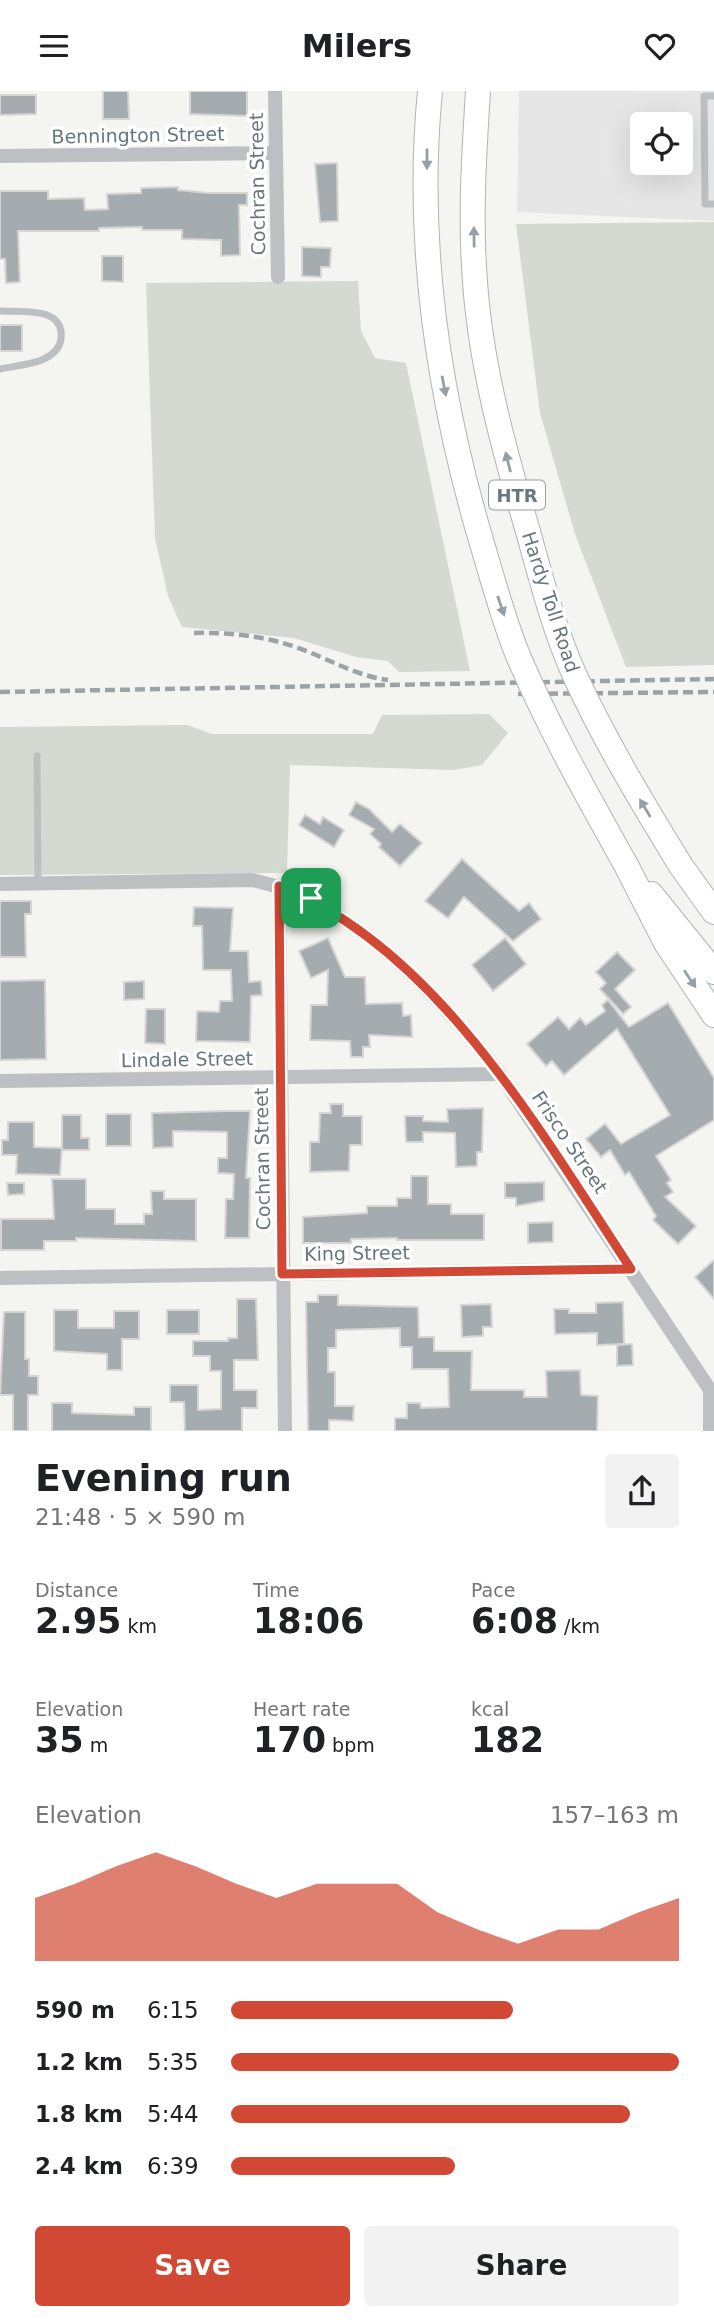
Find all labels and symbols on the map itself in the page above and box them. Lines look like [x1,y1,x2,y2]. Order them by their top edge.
street label: Cochran Street [245,112,269,256]
street label: Bennington Street [51,122,225,148]
one-way arrow [421,148,433,170]
one-way arrow [468,226,480,248]
one-way arrow [439,375,450,397]
one-way arrow [502,450,513,472]
road number: HTR [489,481,545,509]
street label: Hardy Toll Road [518,529,584,675]
one-way arrow [496,595,507,616]
one-way arrow [639,799,651,818]
pin [281,868,341,928]
one-way arrow [683,969,696,988]
street label: Lindale Street [121,1047,253,1071]
street label: Cochran Street [250,1087,274,1231]
street label: Frisco Street [528,1087,612,1197]
street label: King Street [304,1241,410,1265]

